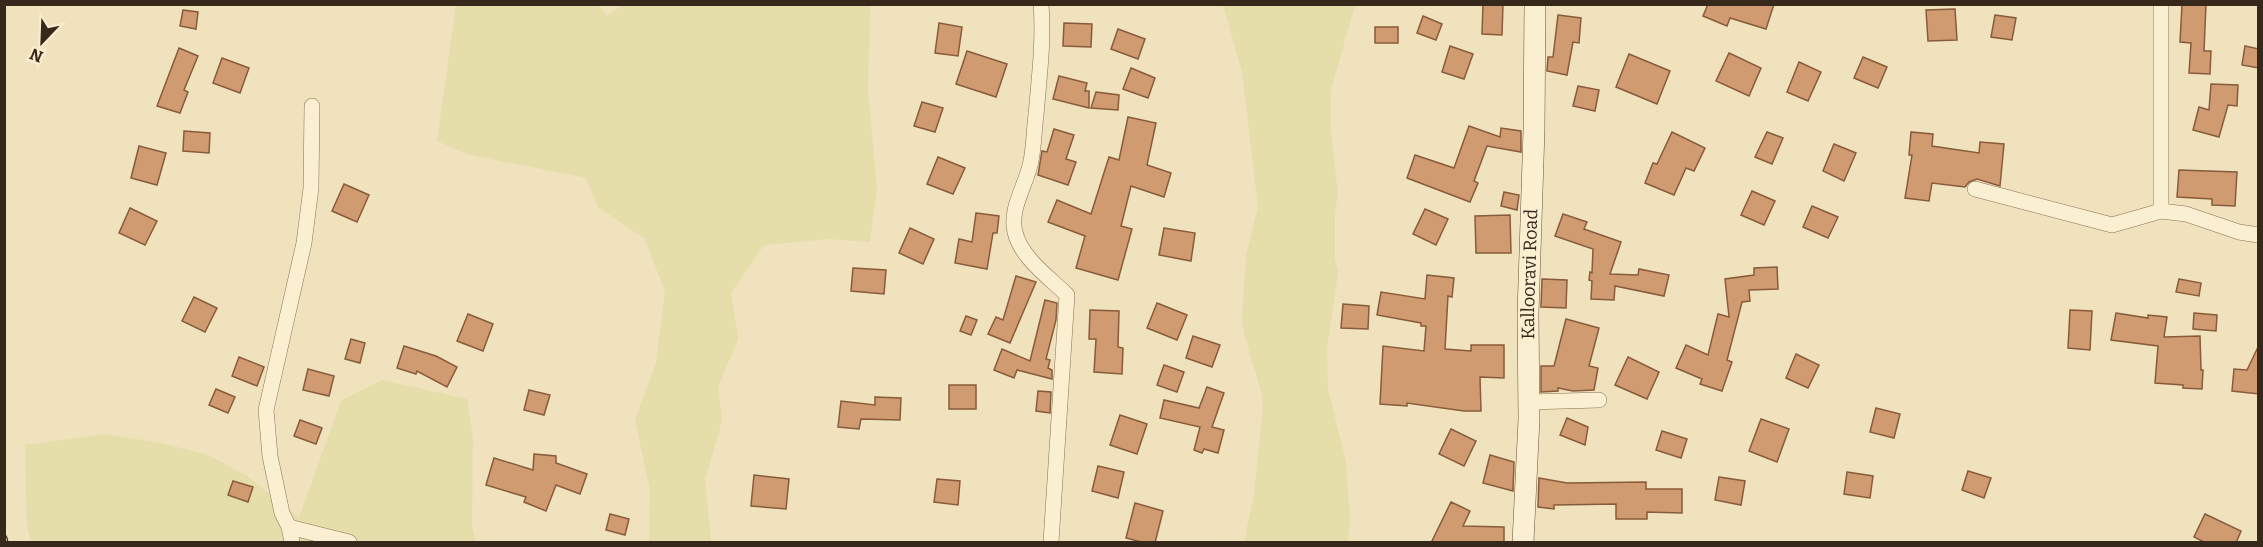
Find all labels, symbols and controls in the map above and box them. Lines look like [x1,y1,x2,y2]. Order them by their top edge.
north arrow [12,12,72,72]
text: N [27,44,46,67]
street label: Kallooravi Road [1517,208,1542,339]

